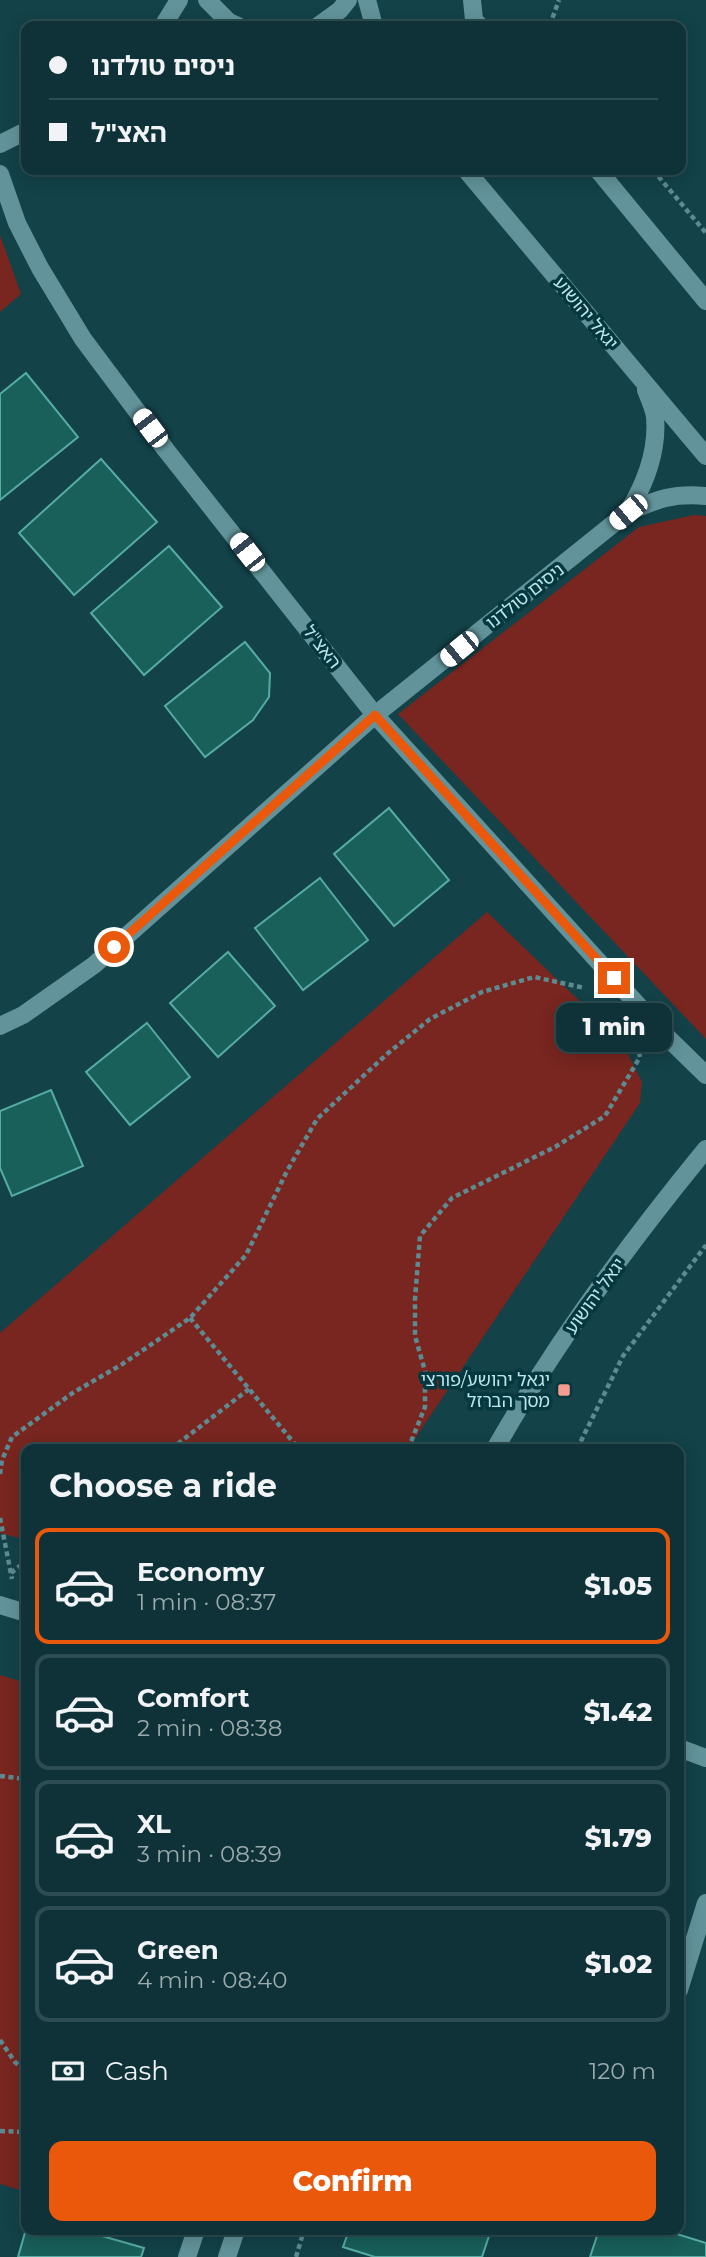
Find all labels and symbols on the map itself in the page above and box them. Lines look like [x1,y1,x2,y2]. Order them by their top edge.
street label: יגאל יהושוע [549,272,623,354]
car [129,405,172,451]
car [606,490,651,534]
car [226,529,269,575]
street label: ניסים טולדנו [481,559,569,633]
street label: האצ"ל [298,621,346,673]
car [437,628,482,670]
route start [98,931,130,963]
route end [598,962,630,994]
callout: 1 min [556,1002,672,1052]
street label: יגאל יהושוע [560,1254,630,1338]
place label: יגאל יהושע/פורצי מסך הברזל [421,1369,550,1412]
marker: יגאל יהושע/פורצי מסך הברזל [556,1382,572,1398]

